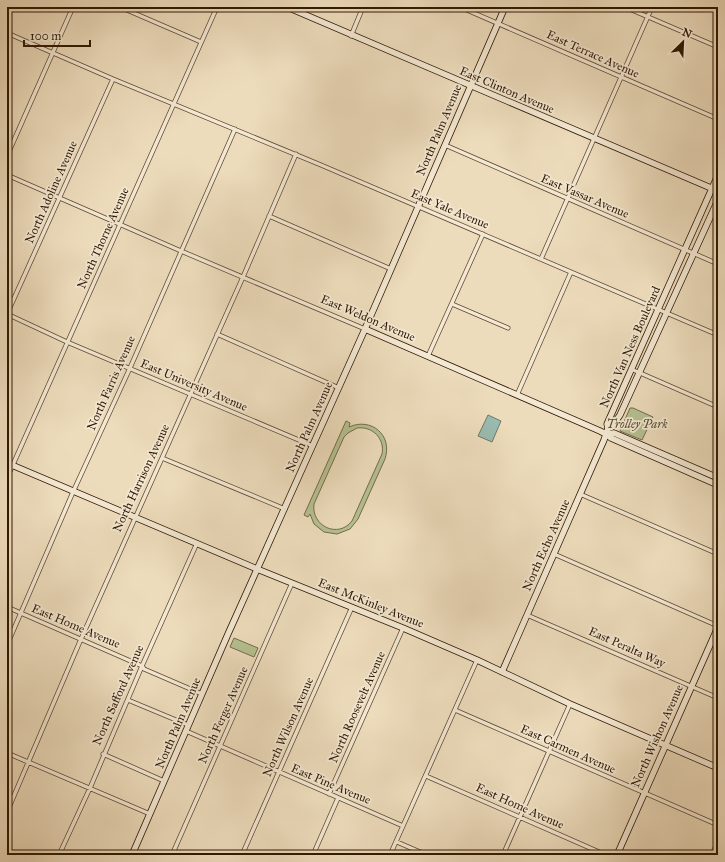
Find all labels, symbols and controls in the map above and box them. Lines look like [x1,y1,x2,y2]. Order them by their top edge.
scale bar [24,22,90,48]
north arrow [663,22,703,62]
text: N [680,25,694,41]
street label: East Terrace Avenue [545,27,641,81]
text: 100 m [30,29,61,43]
street label: East Clinton Avenue [458,64,556,116]
street label: North Palm Avenue [413,82,465,178]
street label: North Adoline Avenue [22,139,80,245]
street label: East Vassar Avenue [539,171,631,221]
street label: North Thorne Avenue [74,185,132,291]
street label: East Yale Avenue [409,186,491,232]
street label: North Van Ness Boulevard [597,284,663,410]
street label: East Weldon Avenue [319,292,417,344]
street label: North Farris Avenue [84,334,138,432]
street label: East University Avenue [138,356,250,414]
street label: North Palm Avenue [283,380,335,474]
park label: Trolley Park [607,417,668,431]
street label: North Harrison Avenue [110,422,172,534]
street label: North Echo Avenue [519,497,573,593]
street label: East McKinley Avenue [316,575,426,631]
street label: East Home Avenue [30,601,122,651]
street label: East Peralta Way [586,624,668,670]
street label: North Safford Avenue [90,643,146,747]
street label: North Roosevelt Avenue [326,649,388,765]
street label: North Ferger Avenue [195,664,252,766]
street label: North Palm Avenue [152,675,204,771]
street label: North Wilson Avenue [260,675,316,779]
street label: North Wishon Avenue [628,682,686,790]
street label: East Carmen Avenue [518,722,618,776]
street label: East Pine Avenue [289,761,373,807]
street label: East Home Avenue [474,780,566,832]

